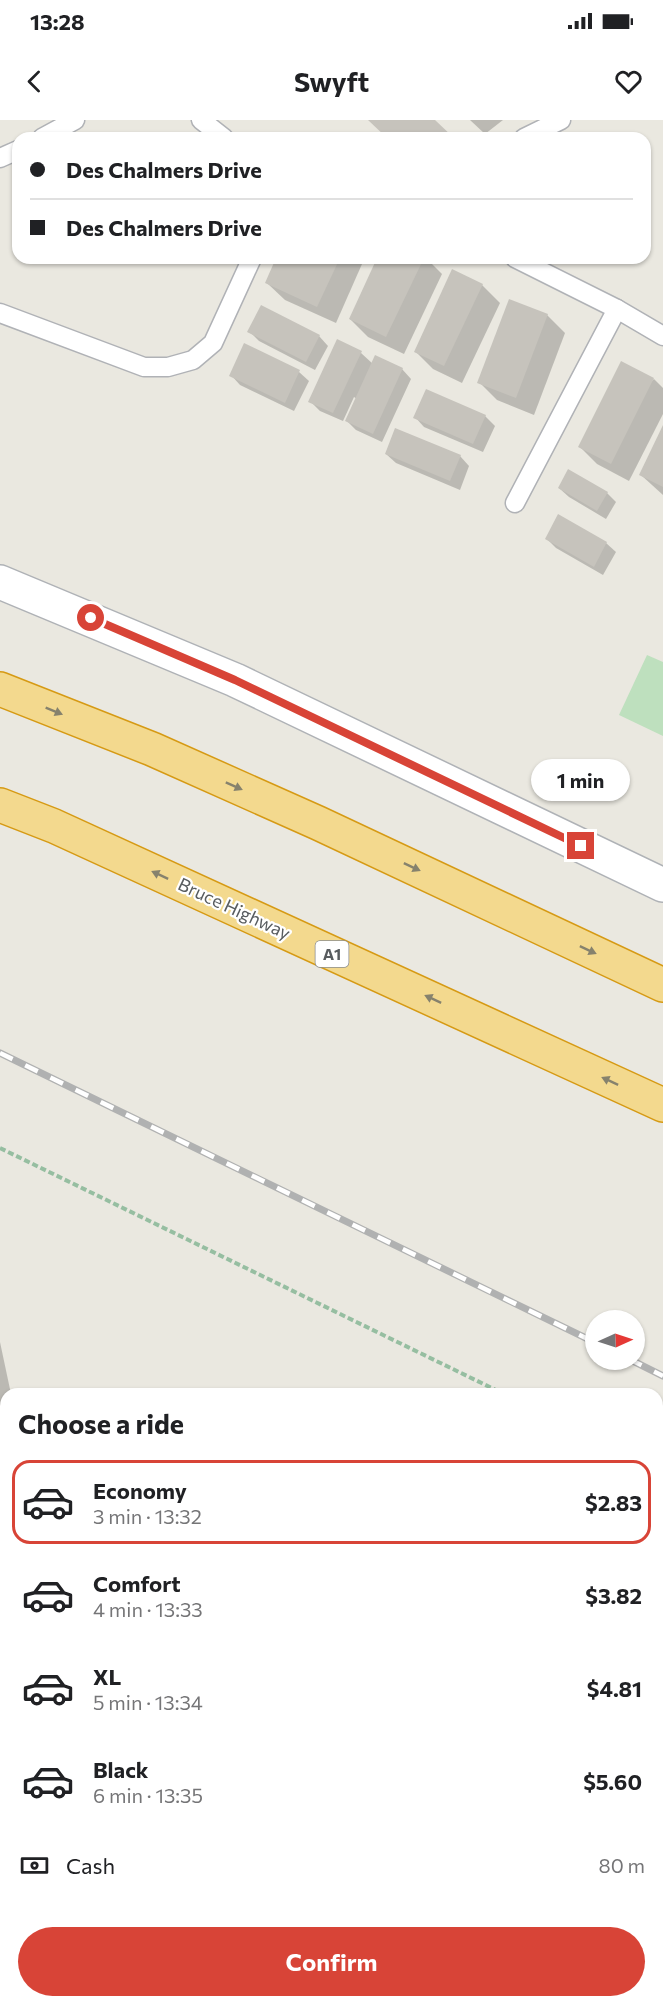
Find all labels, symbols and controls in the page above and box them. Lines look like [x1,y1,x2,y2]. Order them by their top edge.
text: 13:28 [30,8,85,35]
icon: back [18,65,51,98]
text: Swyft [294,65,369,98]
icon: heart [612,65,645,98]
text: Des Chalmers Drive [66,156,262,183]
text: Des Chalmers Drive [66,214,262,241]
route start [77,604,104,631]
one-way arrow [46,706,64,716]
callout: 1 min [532,759,630,801]
text: 1 min [557,768,604,792]
one-way arrow [226,781,243,790]
route end [567,832,594,859]
one-way arrow [403,862,420,871]
one-way arrow [151,870,168,879]
street label: Bruce Highway [175,872,294,944]
road number: A1 [316,941,348,967]
one-way arrow [580,945,597,954]
one-way arrow [424,995,441,1004]
one-way arrow [601,1076,618,1085]
north arrow [585,1310,645,1370]
map controls [585,1310,645,1370]
text: Choose a ride [18,1407,184,1440]
icon: car [21,1475,75,1529]
text: Economy [93,1477,187,1504]
text: $2.83 [585,1489,642,1516]
text: 3 min · 13:32 [93,1504,202,1528]
icon: car [21,1568,75,1622]
text: Comfort [93,1570,181,1597]
text: $3.82 [585,1582,642,1609]
text: 4 min · 13:33 [93,1597,203,1621]
icon: car [21,1661,75,1715]
text: XL [93,1663,121,1690]
text: $4.81 [587,1675,642,1702]
text: 5 min · 13:34 [93,1690,203,1714]
icon: car [21,1754,75,1808]
text: Black [93,1756,148,1783]
text: $5.60 [583,1768,642,1795]
text: 6 min · 13:35 [93,1783,203,1807]
icon: cash [18,1849,51,1882]
text: Cash [66,1852,115,1879]
text: 80 m [599,1853,645,1877]
button: Confirm [18,1927,645,1996]

